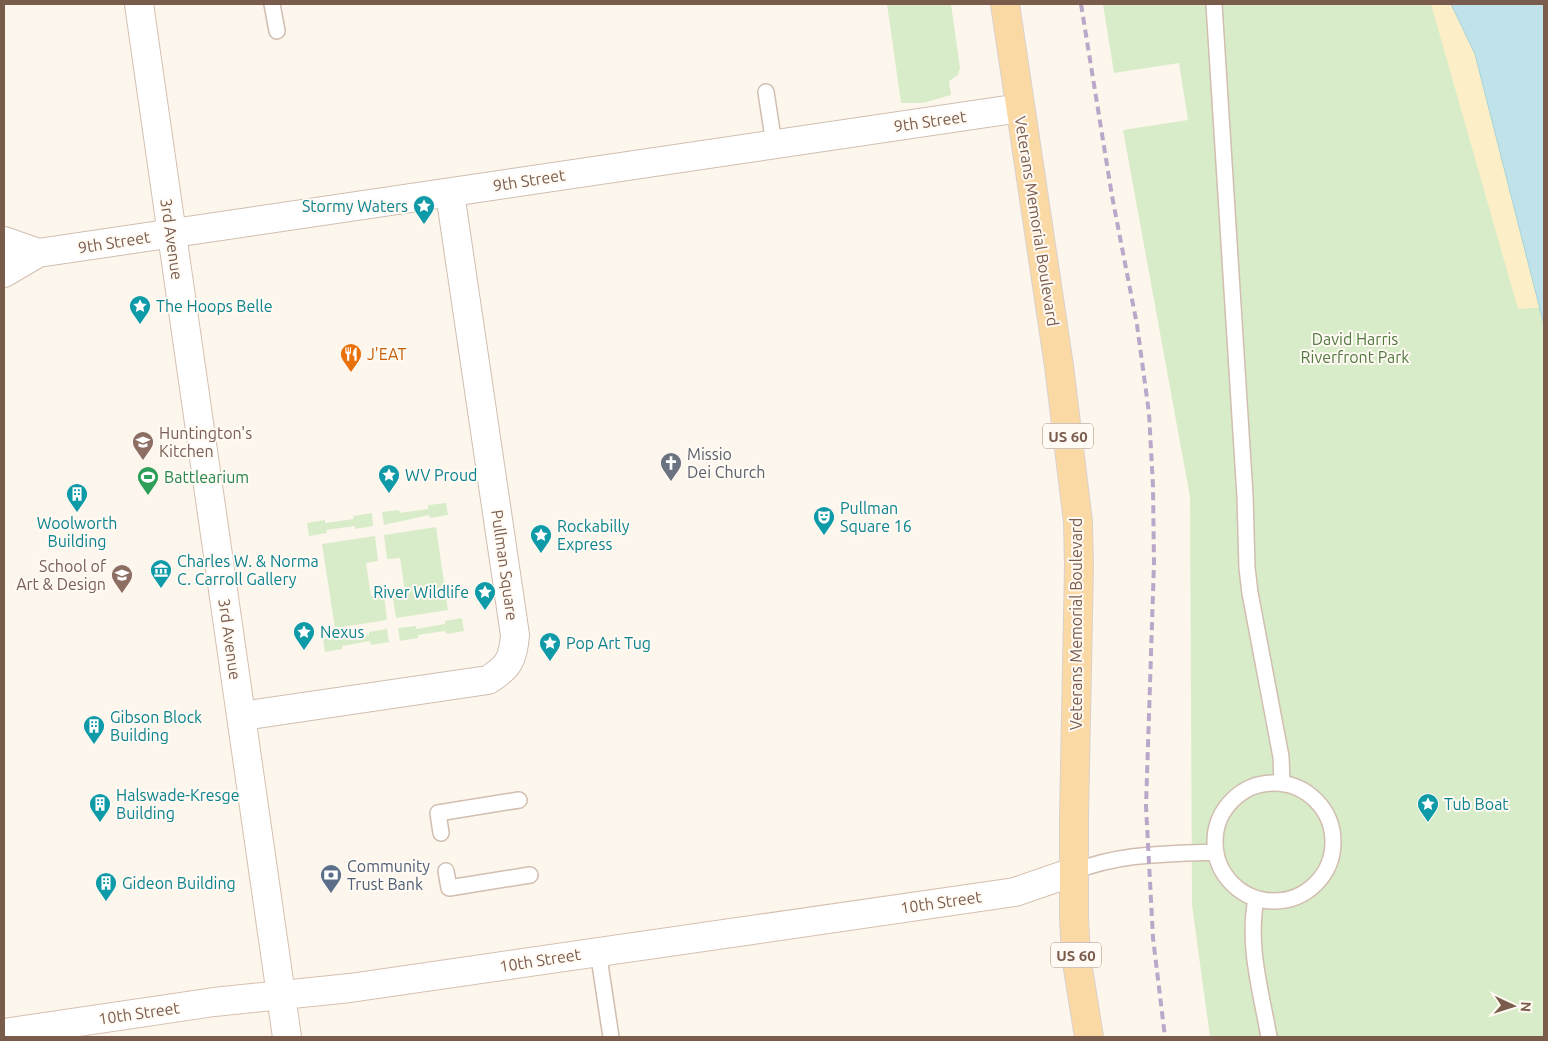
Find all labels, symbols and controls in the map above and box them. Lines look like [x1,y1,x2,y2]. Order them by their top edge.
street label: 9th Street [893,107,968,135]
street label: Veterans Memorial Boulevard [1011,115,1063,327]
street label: 9th Street [492,165,567,195]
place icon: Stormy Waters [412,194,436,225]
street label: 3rd Avenue [157,197,187,281]
place label: Stormy Waters [302,197,408,215]
street label: 9th Street [77,227,152,257]
place icon: The Hoops Belle [128,294,152,325]
place label: The Hoops Belle [156,297,273,315]
park label: David Harris Riverfront Park [1301,330,1409,366]
restaurant icon: J'EAT [339,342,363,373]
place label: J'EAT [367,345,406,363]
place label: Huntington's Kitchen [159,424,252,460]
road number: US 60 [1043,424,1093,448]
school or university icon: Huntington's Kitchen [131,430,155,461]
place label: Missio Dei Church [687,445,765,481]
church icon: Missio Dei Church [659,451,683,482]
place icon: WV Proud [377,463,401,494]
sports icon: Battlearium [136,465,160,496]
place label: WV Proud [405,466,477,484]
place label: Battlearium [164,468,249,486]
building icon: Woolworth Building [65,482,89,513]
place label: Pullman Square 16 [840,499,912,535]
theatre icon: Pullman Square 16 [812,505,836,536]
street label: Pullman Square [488,508,522,622]
place label: Woolworth Building [37,514,117,550]
place label: Rockabilly Express [557,517,630,553]
street label: Veterans Memorial Boulevard [1067,518,1085,730]
place icon: Rockabilly Express [529,523,553,554]
place label: Charles W. & Norma C. Carroll Gallery [177,552,319,588]
place label: School of Art & Design [16,557,107,593]
museum icon: Charles W. & Norma C. Carroll Gallery [149,558,173,589]
school or university icon: School of Art & Design [110,563,134,594]
place icon: River Wildlife [473,580,497,611]
place label: River Wildlife [373,583,469,601]
street label: 3rd Avenue [215,597,245,681]
place icon: Nexus [292,620,316,651]
place label: Nexus [320,623,364,641]
place icon: Pop Art Tug [538,631,562,662]
place label: Pop Art Tug [566,634,651,652]
place label: Gibson Block Building [110,708,202,744]
building icon: Gibson Block Building [82,714,106,745]
place label: Halswade-Kresge Building [116,786,240,822]
building icon: Halswade-Kresge Building [88,792,112,823]
place icon: Tub Boat [1416,792,1440,823]
place label: Tub Boat [1444,795,1509,813]
place label: Community Trust Bank [347,857,430,893]
bank icon: Community Trust Bank [319,863,343,894]
building icon: Gideon Building [94,871,118,902]
place label: Gideon Building [122,874,236,892]
street label: 10th Street [899,887,983,917]
road number: US 60 [1051,942,1101,968]
street label: 10th Street [498,945,583,975]
north arrow [1488,981,1538,1031]
street label: 10th Street [97,998,181,1028]
text: N [1518,1001,1534,1013]

